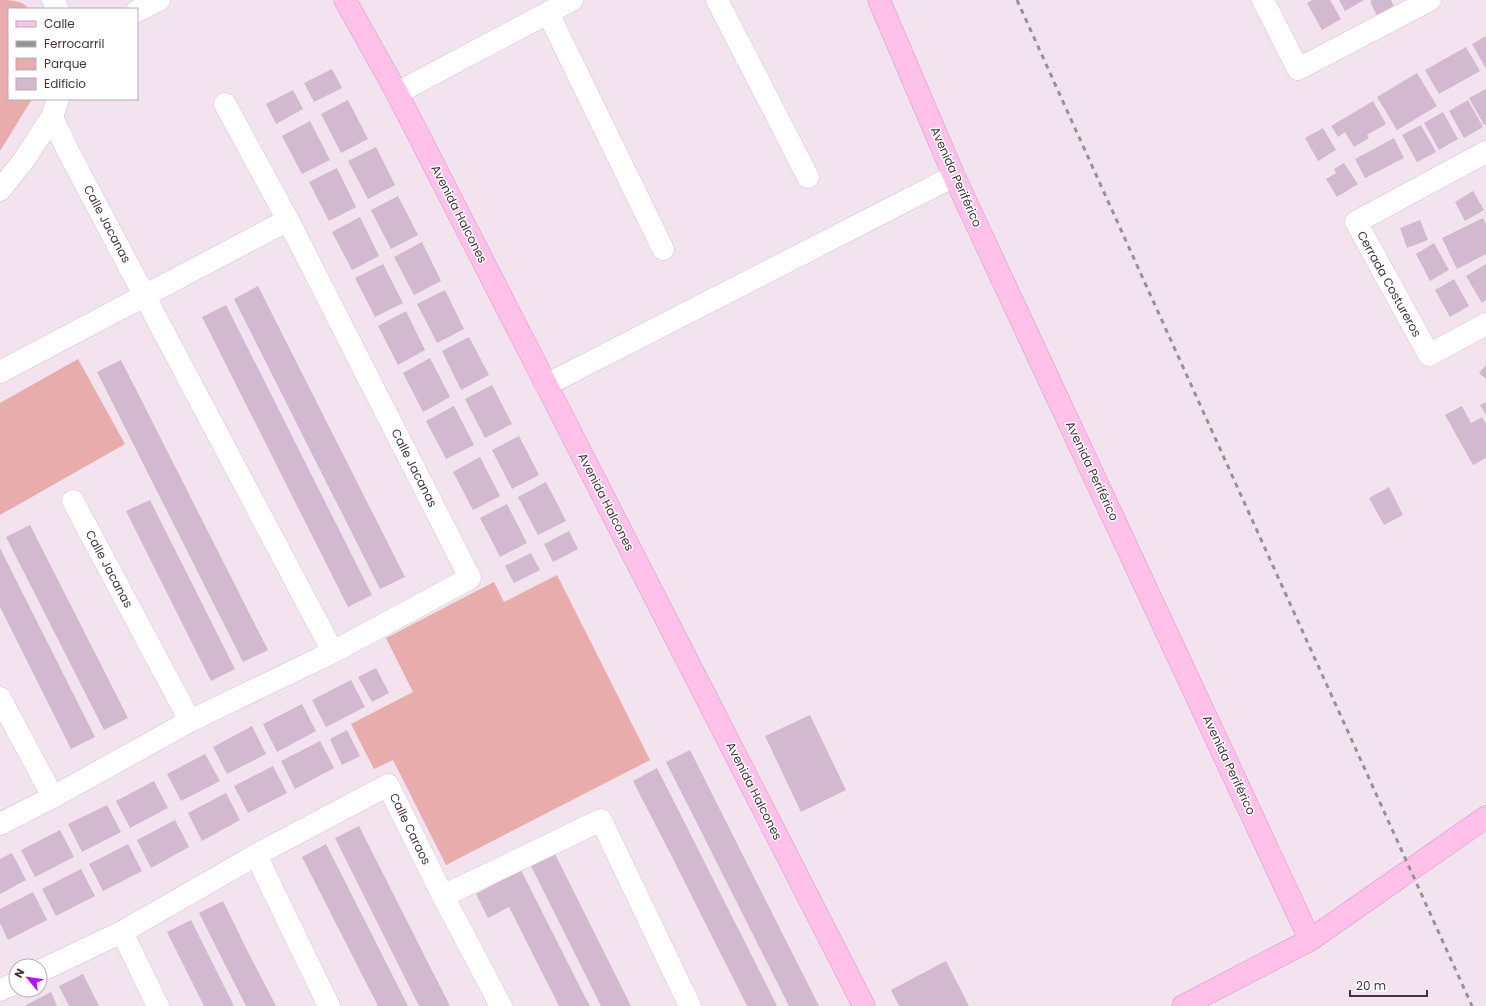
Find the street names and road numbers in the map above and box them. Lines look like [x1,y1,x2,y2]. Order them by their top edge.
street label: Avenida Periférico [927,124,986,230]
street label: Avenida Halcones [427,162,492,266]
street label: Calle Jacanas [80,182,135,266]
street label: Cerrada Costureros [1353,228,1426,340]
street label: Avenida Periférico [1062,418,1123,524]
street label: Calle Jacanas [387,426,442,510]
street label: Avenida Halcones [574,450,639,554]
street label: Calle Jacanas [82,527,137,611]
street label: Avenida Periférico [1199,712,1260,818]
street label: Avenida Halcones [722,739,787,843]
street label: Calle Caraos [386,790,435,867]

